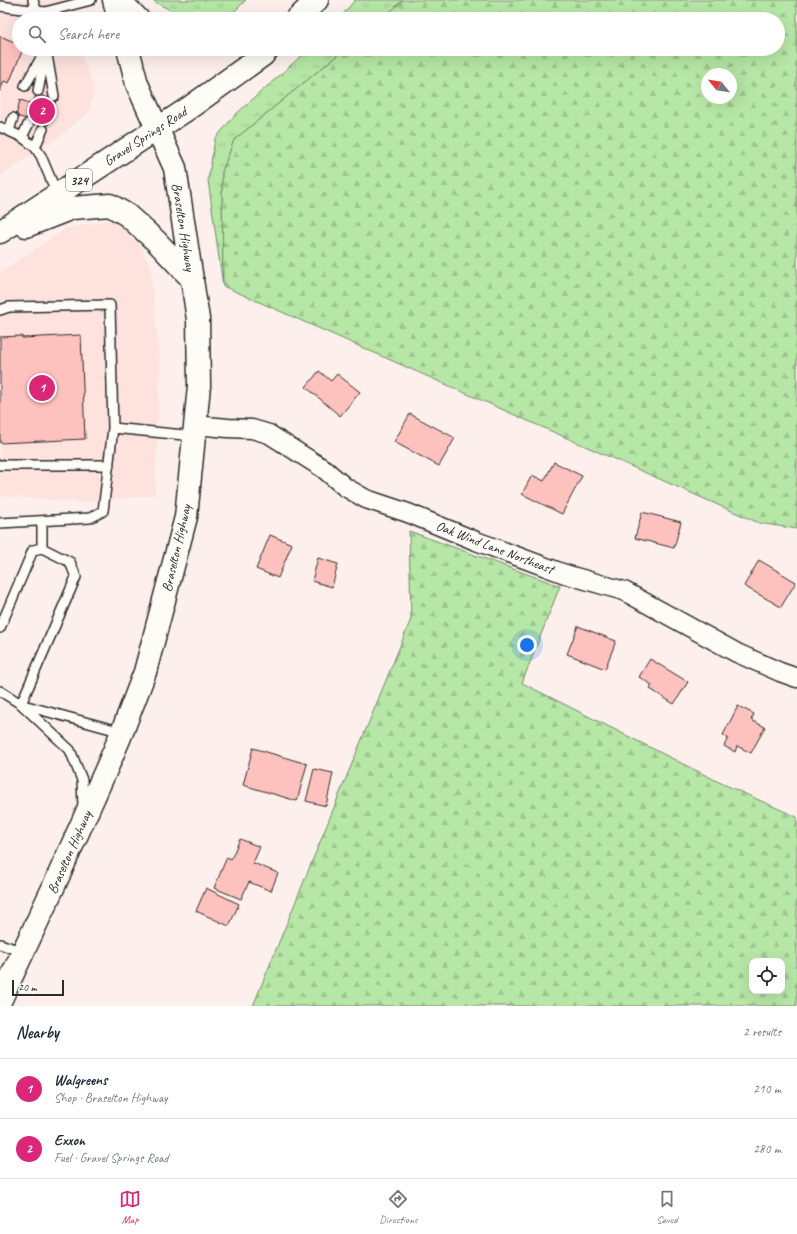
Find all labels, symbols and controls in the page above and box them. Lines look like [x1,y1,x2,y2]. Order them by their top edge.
search box [12,12,785,56]
icon: search [26,23,48,45]
text: Search here [58,25,119,44]
north arrow [701,68,737,104]
pin: 2 [29,96,55,126]
street label: Gravel Springs Road [101,102,192,170]
road number: 324 [66,169,92,191]
street label: Braselton Highway [168,182,199,274]
pin: 1 [29,373,55,403]
street label: Braselton Highway [158,502,195,593]
street label: Oak Wind Lane Northeast [434,517,558,579]
your location [517,635,537,655]
street label: Braselton Highway [44,807,96,896]
map controls [749,958,785,994]
button: locate [749,958,785,994]
scale bar [12,978,64,997]
text: 20 m [18,980,37,994]
text: Nearby [16,1022,59,1043]
text: 2 results [743,1024,781,1040]
text: Walgreens [54,1071,107,1090]
text: 1 [26,1081,32,1097]
text: 210 m [753,1081,781,1097]
text: Shop · Braselton Highway [54,1090,168,1106]
text: Exxon [54,1131,85,1150]
text: 2 [26,1141,32,1157]
text: 280 m [753,1141,781,1157]
text: Fuel · Gravel Springs Road [54,1150,168,1166]
tab: Map [119,1188,141,1226]
tab: Directions [379,1188,418,1226]
tab: Saved [656,1188,678,1226]

